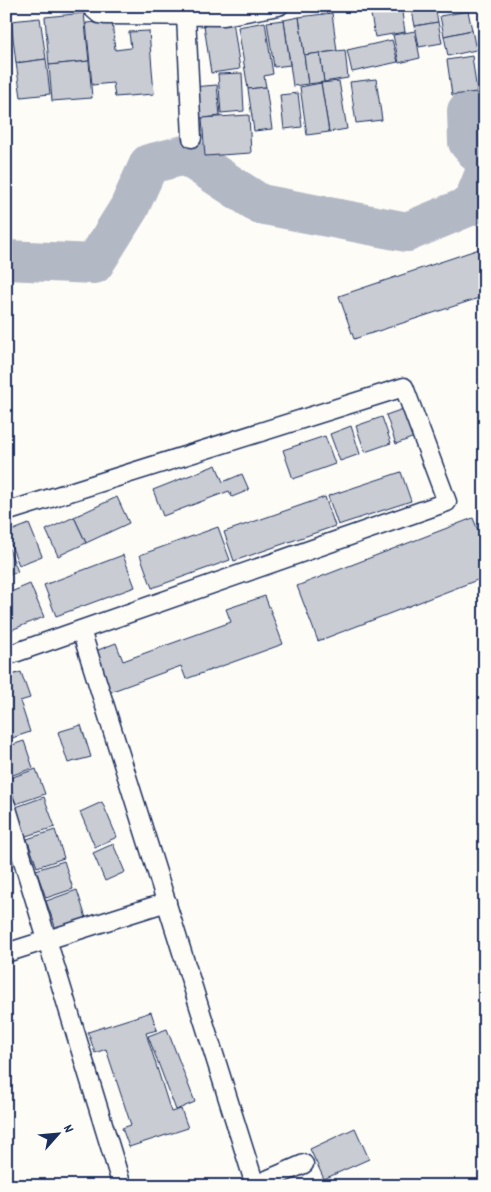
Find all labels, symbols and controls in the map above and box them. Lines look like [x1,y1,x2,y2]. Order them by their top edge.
north arrow [32,1110,82,1160]
text: N [57,1121,78,1137]

